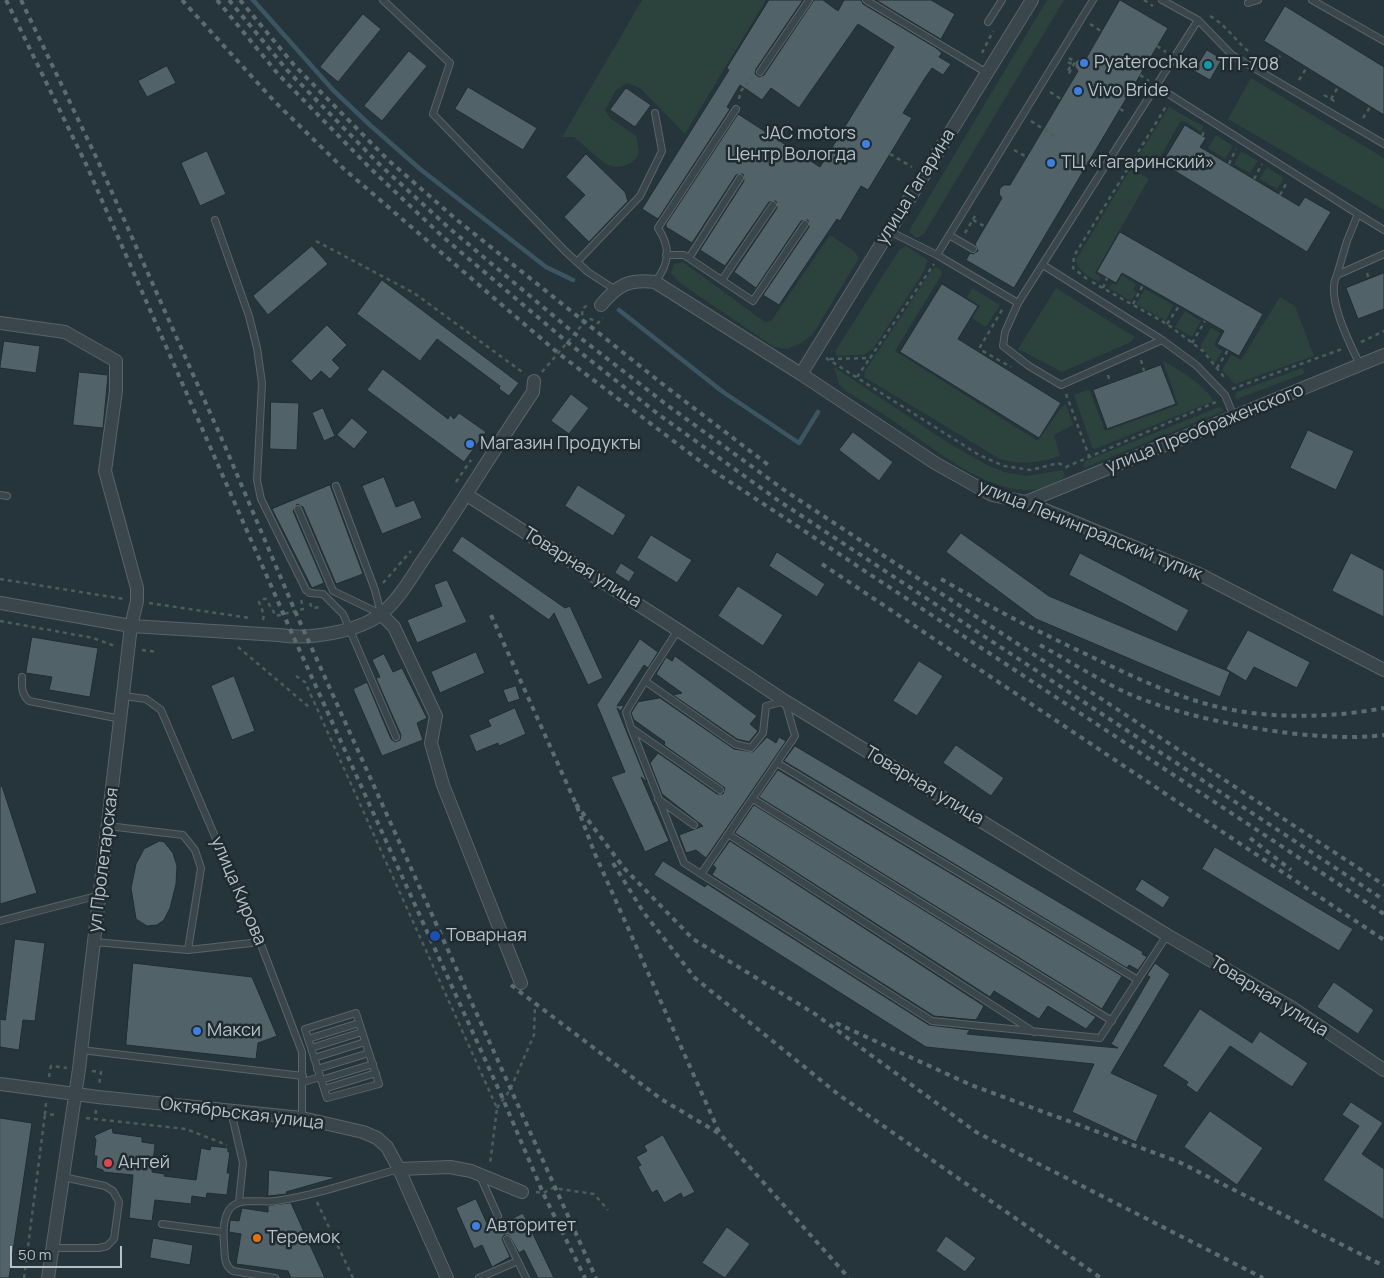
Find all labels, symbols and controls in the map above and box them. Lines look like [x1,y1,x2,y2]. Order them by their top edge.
place label: Pyaterochka [1094,52,1198,74]
place label: ТП-708 [1218,54,1279,76]
marker: Pyaterochka [1078,57,1090,69]
marker: ТП-708 [1202,59,1214,71]
place label: Vivo Bride [1088,80,1169,102]
marker: Vivo Bride [1072,85,1084,97]
place label: JAC motors Центр Вологда [727,123,856,166]
street label: улица Гагарина [872,125,960,249]
marker: JAC motors Центр Вологда [860,138,872,150]
place label: ТЦ «Гагаринский» [1061,152,1215,174]
marker: ТЦ «Гагаринский» [1045,157,1057,169]
street label: улица Преображенского [1103,379,1307,479]
place label: Магазин Продукты [480,433,641,455]
marker: Магазин Продукты [464,438,476,450]
street label: улица Ленинградский тупик [975,476,1205,586]
street label: Товарная улица [519,523,645,613]
street label: Товарная улица [860,742,988,830]
street label: ул Пролетарская [84,786,124,934]
street label: улица Кирова [205,833,271,949]
place label: Товарная [446,925,527,947]
marker: Товарная [428,929,442,943]
street label: Товарная улица [1206,952,1332,1042]
place label: Макси [207,1020,261,1042]
marker: Макси [191,1025,203,1037]
street label: Октябрьская улица [159,1093,325,1135]
place label: Антей [118,1152,170,1174]
marker: Антей [102,1157,114,1169]
place label: Авторитет [486,1215,576,1237]
marker: Авторитет [470,1220,482,1232]
place label: Теремок [267,1227,340,1249]
marker: Теремок [251,1232,263,1244]
scale bar [12,1236,125,1268]
text: 50 m [18,1244,52,1265]

